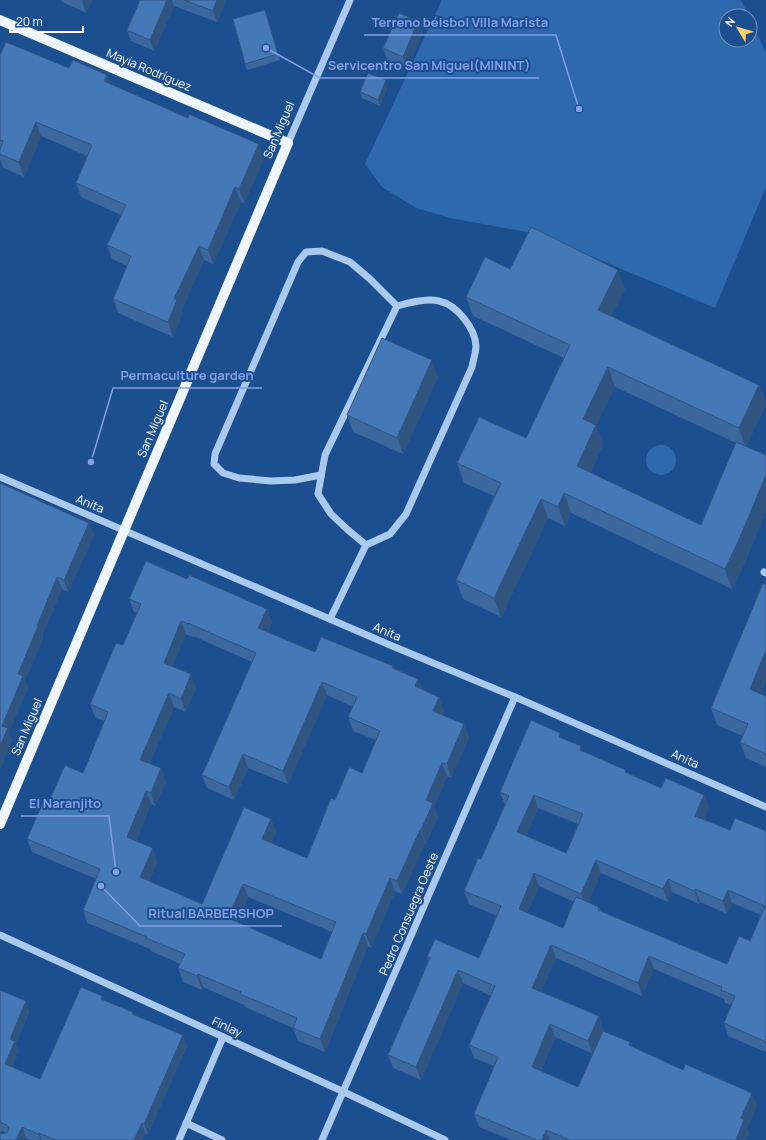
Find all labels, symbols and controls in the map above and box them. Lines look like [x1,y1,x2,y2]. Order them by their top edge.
scale bar [10,8,83,34]
north arrow [718,8,758,48]
callout: Terreno béisbol Villa Marista [364,10,556,35]
text: 20 m [16,13,43,30]
text: Terreno béisbol Villa Marista [372,13,548,31]
text: N [721,14,738,29]
street label: Mayía Rodríguez [104,44,194,95]
callout: Servicentro San Miguel(MININT) [320,53,539,78]
text: Servicentro San Miguel(MININT) [328,56,530,74]
street label: San Miguel [259,99,298,161]
callout: Permaculture garden [113,363,262,388]
text: Permaculture garden [120,366,254,384]
street label: San Miguel [133,398,172,460]
street label: Anita [74,490,107,517]
street label: Anita [371,618,404,645]
street label: San Miguel [7,696,46,758]
street label: Anita [668,745,702,772]
callout: El Naranjito [21,791,109,816]
text: El Naranjito [29,794,101,812]
street label: Pedro Consuegra Oeste [375,850,442,978]
callout: Ritual BARBERSHOP [140,901,282,926]
text: Ritual BARBERSHOP [148,904,274,922]
street label: Finlay [209,1012,246,1041]

